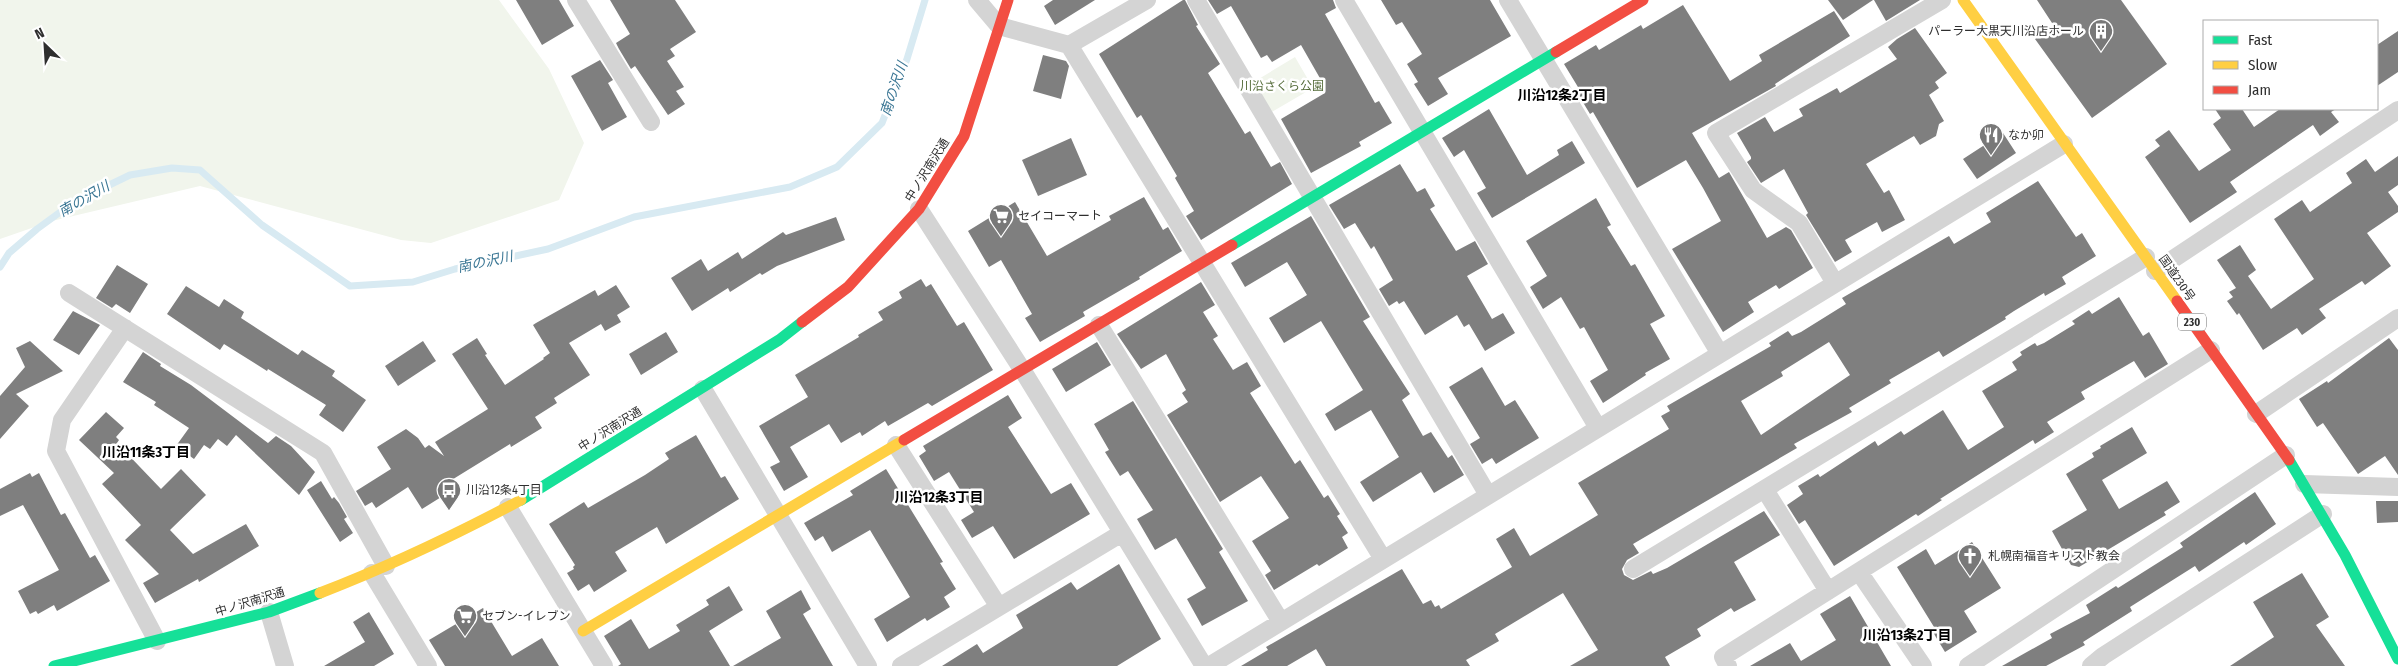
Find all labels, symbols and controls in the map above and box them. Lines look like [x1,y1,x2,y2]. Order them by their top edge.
building icon: パーラー大黒天川沿店ホール [2088,18,2114,52]
north arrow [20,20,70,70]
legend [2203,20,2378,110]
text: N [32,24,47,43]
place label: パーラー大黒天川沿店ホール [1928,24,2084,38]
text: Fast [2248,31,2272,49]
text: Slow [2248,56,2277,74]
water label: 南の沢川 [877,58,912,118]
park label: 川沿さくら公園 [1240,79,1324,93]
text: Jam [2248,81,2271,99]
district label: 川沿12条2丁目 [1518,87,1606,104]
restaurant icon: なか卯 [1978,122,2004,156]
place label: なか卯 [2008,128,2044,142]
street label: 中ノ沢南沢通 [902,136,952,204]
water label: 南の沢川 [56,177,114,220]
supermarket icon: セイコーマート [988,203,1014,237]
place label: セイコーマート [1018,209,1102,223]
water label: 南の沢川 [456,247,516,276]
street label: 国道230号 [2156,252,2198,304]
road number: 230 [2178,314,2206,331]
street label: 中ノ沢南沢通 [576,404,644,454]
district label: 川沿11条3丁目 [102,444,190,461]
bus stop icon: 川沿12条4丁目 [436,477,462,511]
place label: 川沿12条4丁目 [466,483,542,497]
district label: 川沿12条3丁目 [894,489,984,506]
church icon: 札幌南福音キリスト教会 [1957,543,1983,577]
place label: 札幌南福音キリスト教会 [1988,549,2120,563]
street label: 中ノ沢南沢通 [214,585,286,619]
supermarket icon: セブン-イレブン [452,603,478,637]
place label: セブン-イレブン [482,609,570,623]
district label: 川沿13条2丁目 [1862,627,1952,644]

